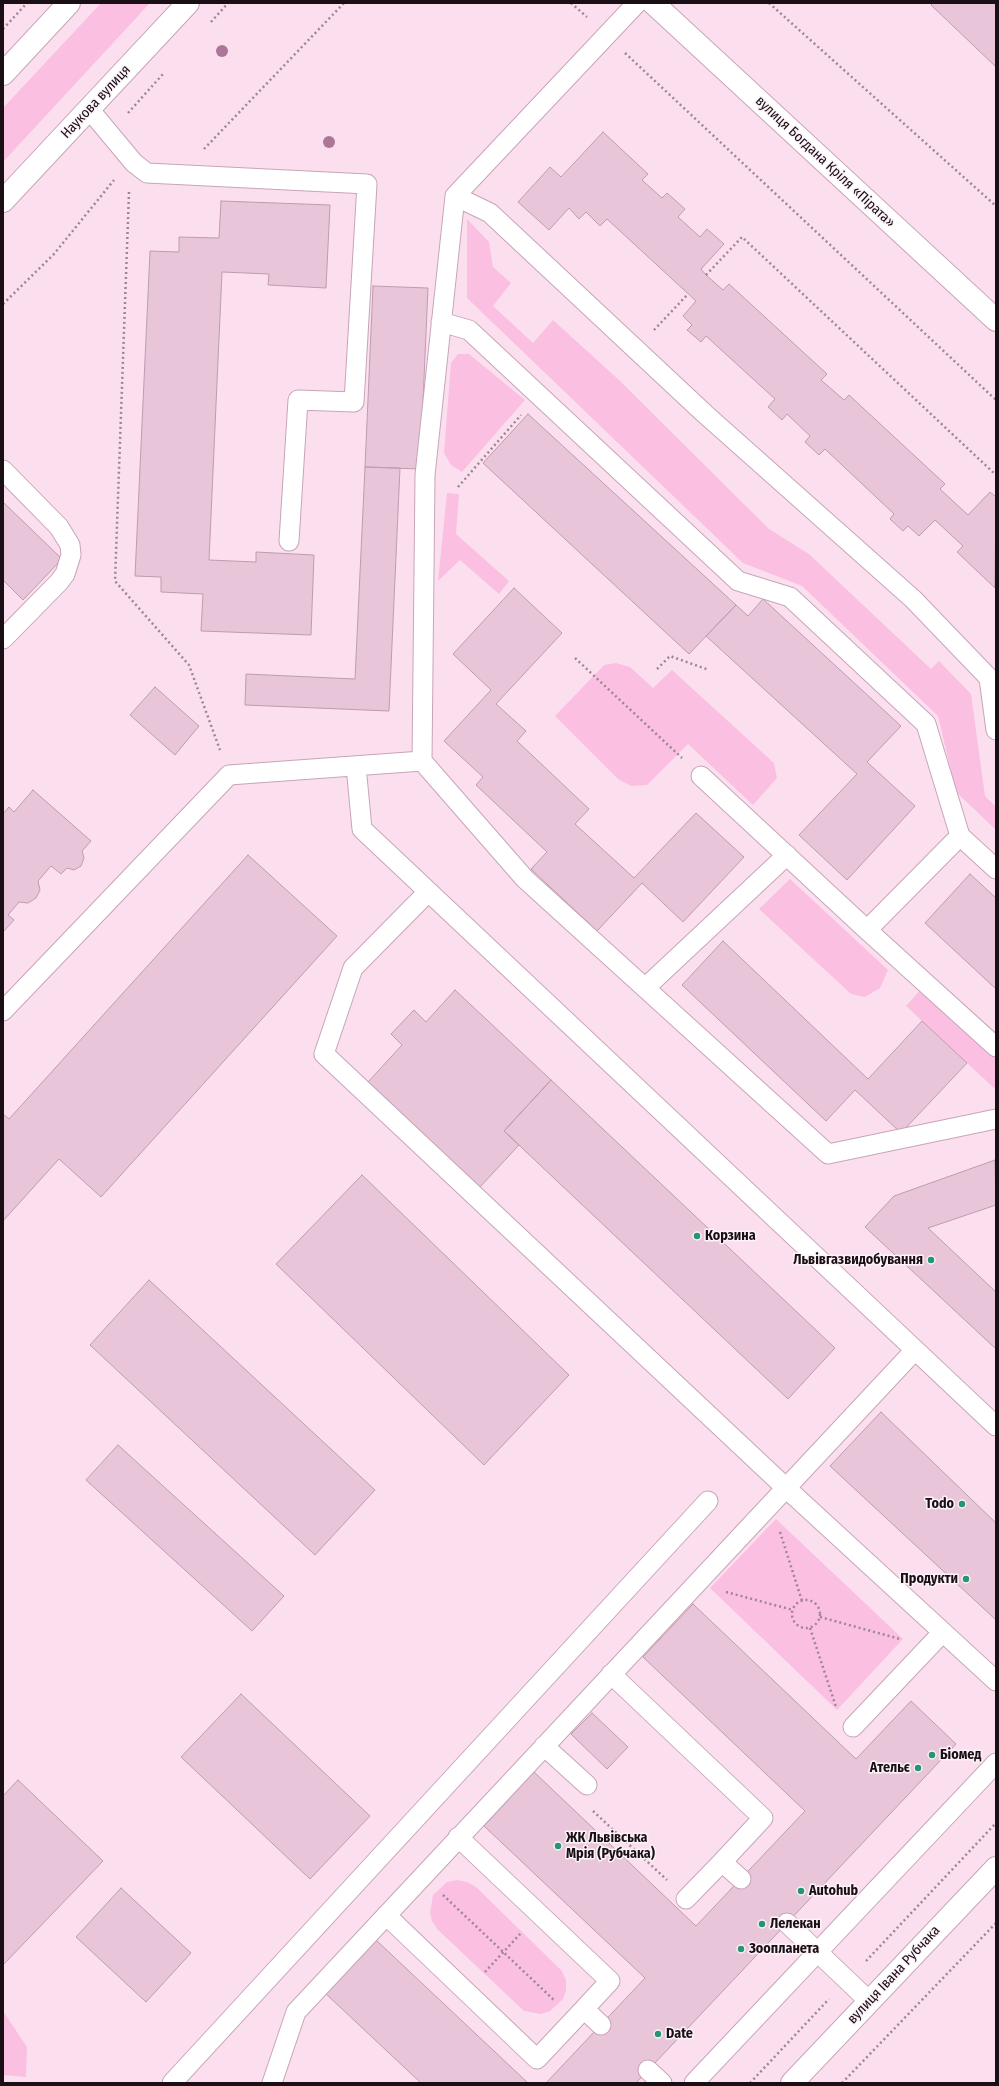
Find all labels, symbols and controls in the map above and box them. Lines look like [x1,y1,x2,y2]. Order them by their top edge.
street label: Наукова вулиця [58,62,134,142]
street label: вулиця Богдана Кріля «Пірата» [752,93,898,231]
place label: Корзина [705,1228,756,1244]
marker: Корзина [692,1231,702,1241]
place label: Львівгазвидобування [793,1252,923,1268]
marker: Львівгазвидобування [926,1255,936,1265]
place label: Todo [925,1496,954,1512]
marker: Todo [957,1499,967,1509]
place label: Продукти [900,1571,958,1587]
marker: Продукти [961,1574,971,1584]
place label: Біомед [940,1747,981,1763]
marker: Біомед [927,1750,937,1760]
place label: Ательє [870,1760,910,1776]
marker: Ательє [913,1763,923,1773]
place label: ЖК Львівська Мрія (Рубчака) [566,1830,655,1862]
marker: ЖК Львівська Мрія (Рубчака) [553,1841,563,1851]
place label: Autohub [809,1883,858,1899]
marker: Autohub [796,1886,806,1896]
place label: Лелекан [770,1916,821,1932]
marker: Лелекан [757,1919,767,1929]
street label: вулиця Івана Рубчака [844,1922,944,2028]
place label: Зоопланета [749,1941,819,1957]
marker: Зоопланета [736,1944,746,1954]
place label: Date [666,2026,693,2042]
marker: Date [653,2029,663,2039]

